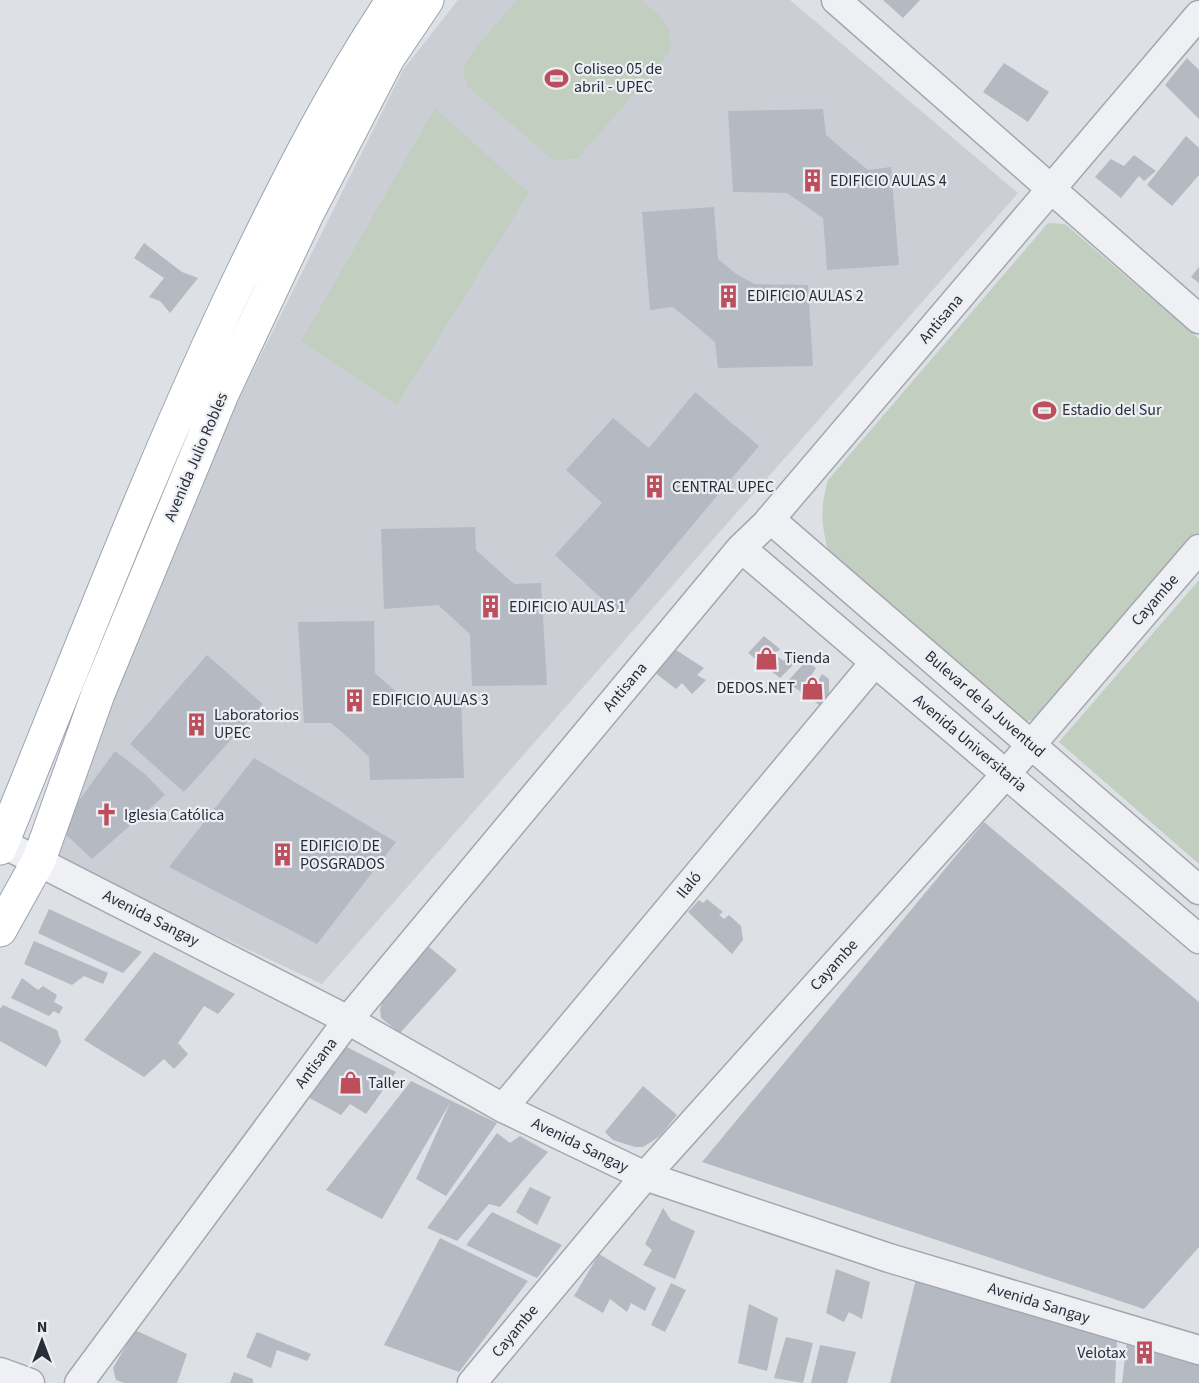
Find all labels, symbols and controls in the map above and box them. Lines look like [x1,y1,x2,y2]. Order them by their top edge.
place label: Coliseo 05 de abril - UPEC [574,58,662,98]
sports icon: Coliseo 05 de abril - UPEC [543,65,569,91]
building icon: EDIFICIO AULAS 4 [799,168,825,194]
place label: EDIFICIO AULAS 4 [830,170,947,192]
building icon: EDIFICIO AULAS 2 [716,283,742,309]
place label: EDIFICIO AULAS 2 [747,285,864,307]
street label: Antisana [914,290,968,348]
street label: Avenida Julio Robles [159,389,233,525]
sports icon: Estadio del Sur [1031,397,1057,423]
place label: Estadio del Sur [1062,399,1162,421]
building icon: CENTRAL UPEC [641,474,667,500]
place label: CENTRAL UPEC [672,476,774,498]
street label: Cayambe [1126,569,1184,631]
building icon: EDIFICIO AULAS 1 [478,594,504,620]
place label: EDIFICIO AULAS 1 [509,596,626,618]
shop icon: Tienda [753,645,779,671]
street label: Bulevar de la Juventud [920,646,1050,762]
place label: Tienda [784,647,830,669]
street label: Antisana [598,658,652,716]
shop icon: DEDOS.NET [800,675,826,701]
place label: DEDOS.NET [716,677,795,699]
building icon: EDIFICIO AULAS 3 [341,687,367,713]
place label: EDIFICIO AULAS 3 [372,689,489,711]
street label: Avenida Universitaria [909,689,1031,797]
place label: Laboratorios UPEC [214,704,299,744]
building icon: Laboratorios UPEC [183,711,209,737]
church icon: Iglesia Católica [93,802,119,828]
place label: Iglesia Católica [124,804,224,826]
place label: EDIFICIO DE POSGRADOS [300,835,385,875]
building icon: EDIFICIO DE POSGRADOS [269,842,295,868]
street label: Ilaló [671,867,707,903]
street label: Avenida Sangay [99,884,203,952]
street label: Cayambe [805,934,863,996]
street label: Antisana [290,1033,342,1093]
shop icon: Taller [337,1070,363,1096]
place label: Taller [368,1072,406,1094]
street label: Avenida Sangay [528,1112,633,1178]
street label: Avenida Sangay [985,1277,1093,1329]
street label: Cayambe [486,1300,544,1362]
north arrow [12,1311,72,1371]
text: N [37,1316,47,1338]
building icon: Velotax [1131,1340,1157,1366]
place label: Velotax [1077,1342,1126,1364]

